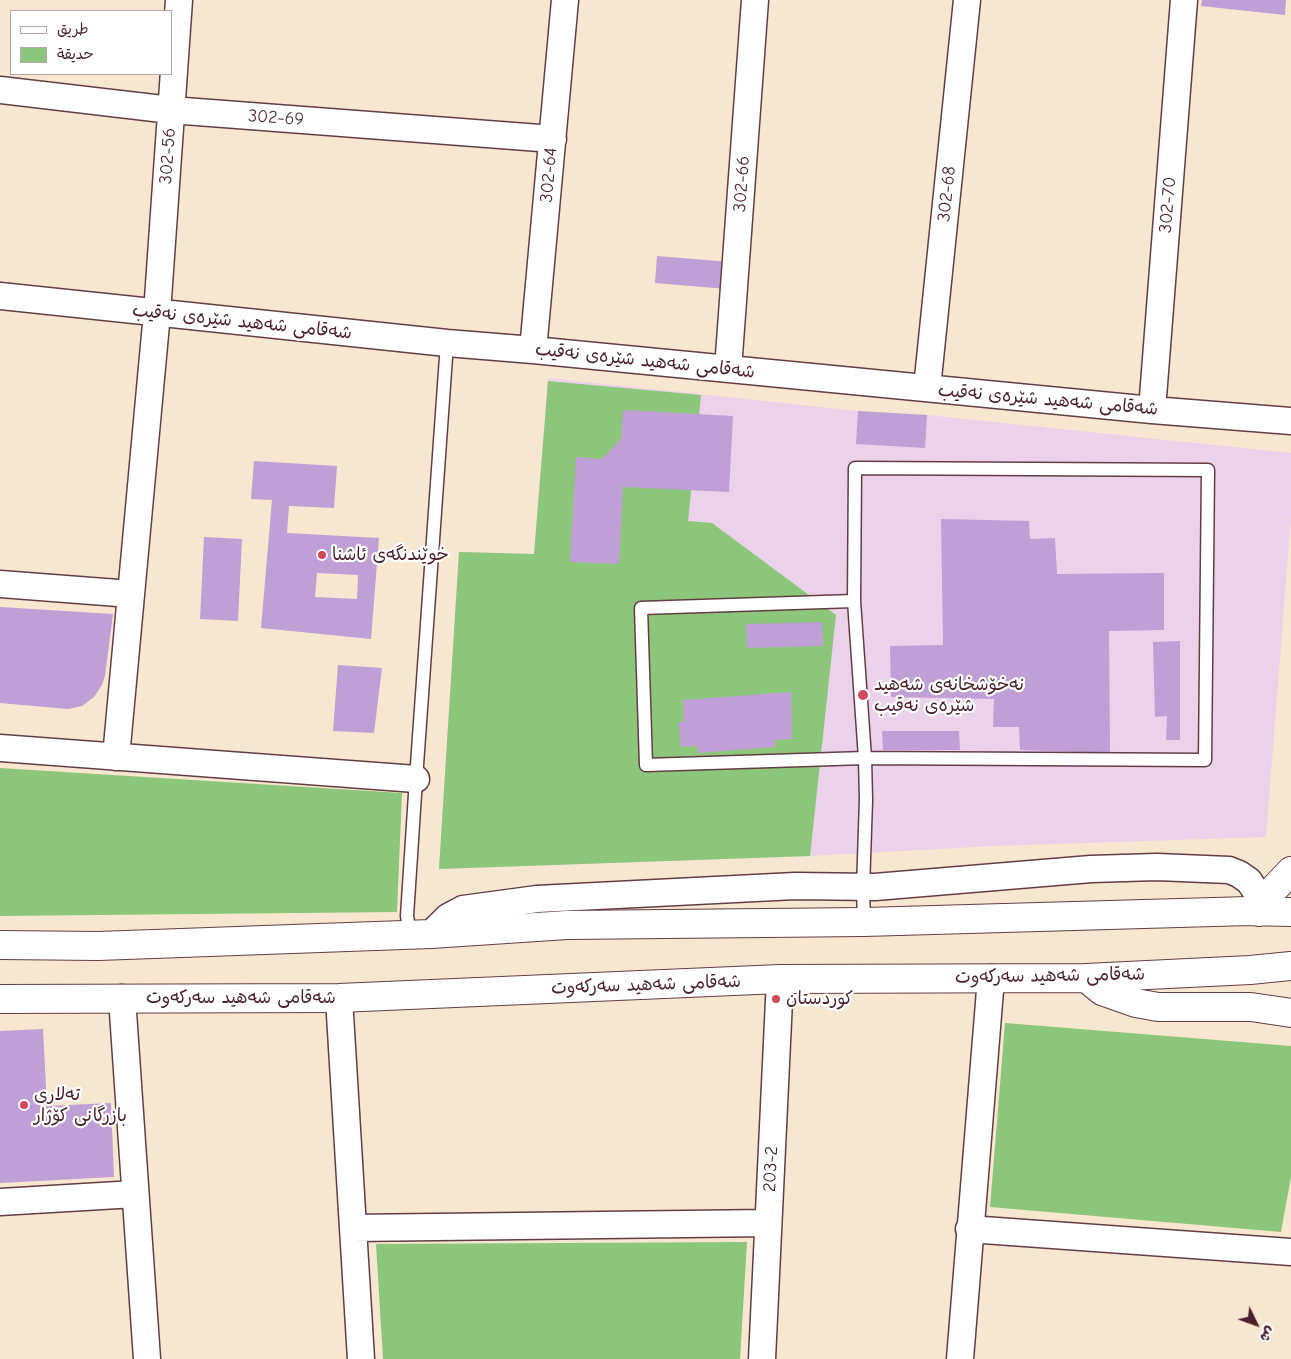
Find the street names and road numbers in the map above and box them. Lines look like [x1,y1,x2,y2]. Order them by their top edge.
street label: 302-69 [247,105,305,131]
street label: 302-56 [155,127,181,185]
street label: 302-64 [536,147,562,203]
street label: 302-66 [729,155,755,213]
street label: 302-68 [933,165,961,223]
street label: 302-70 [1155,176,1181,234]
street label: شەقامی شەهید شێرەی نەقیب [131,300,353,344]
street label: شەقامی شەهید شێرەی نەقیب [534,339,756,383]
street label: شەقامی شەهید شێرەی نەقیب [937,380,1159,420]
street label: شەقامی شەهید سەرکەوت [955,964,1145,988]
street label: شەقامی شەهید سەرکەوت [551,971,741,999]
street label: شەقامی شەهید سەرکەوت [146,987,336,1009]
street label: 203-2 [759,1145,783,1193]

